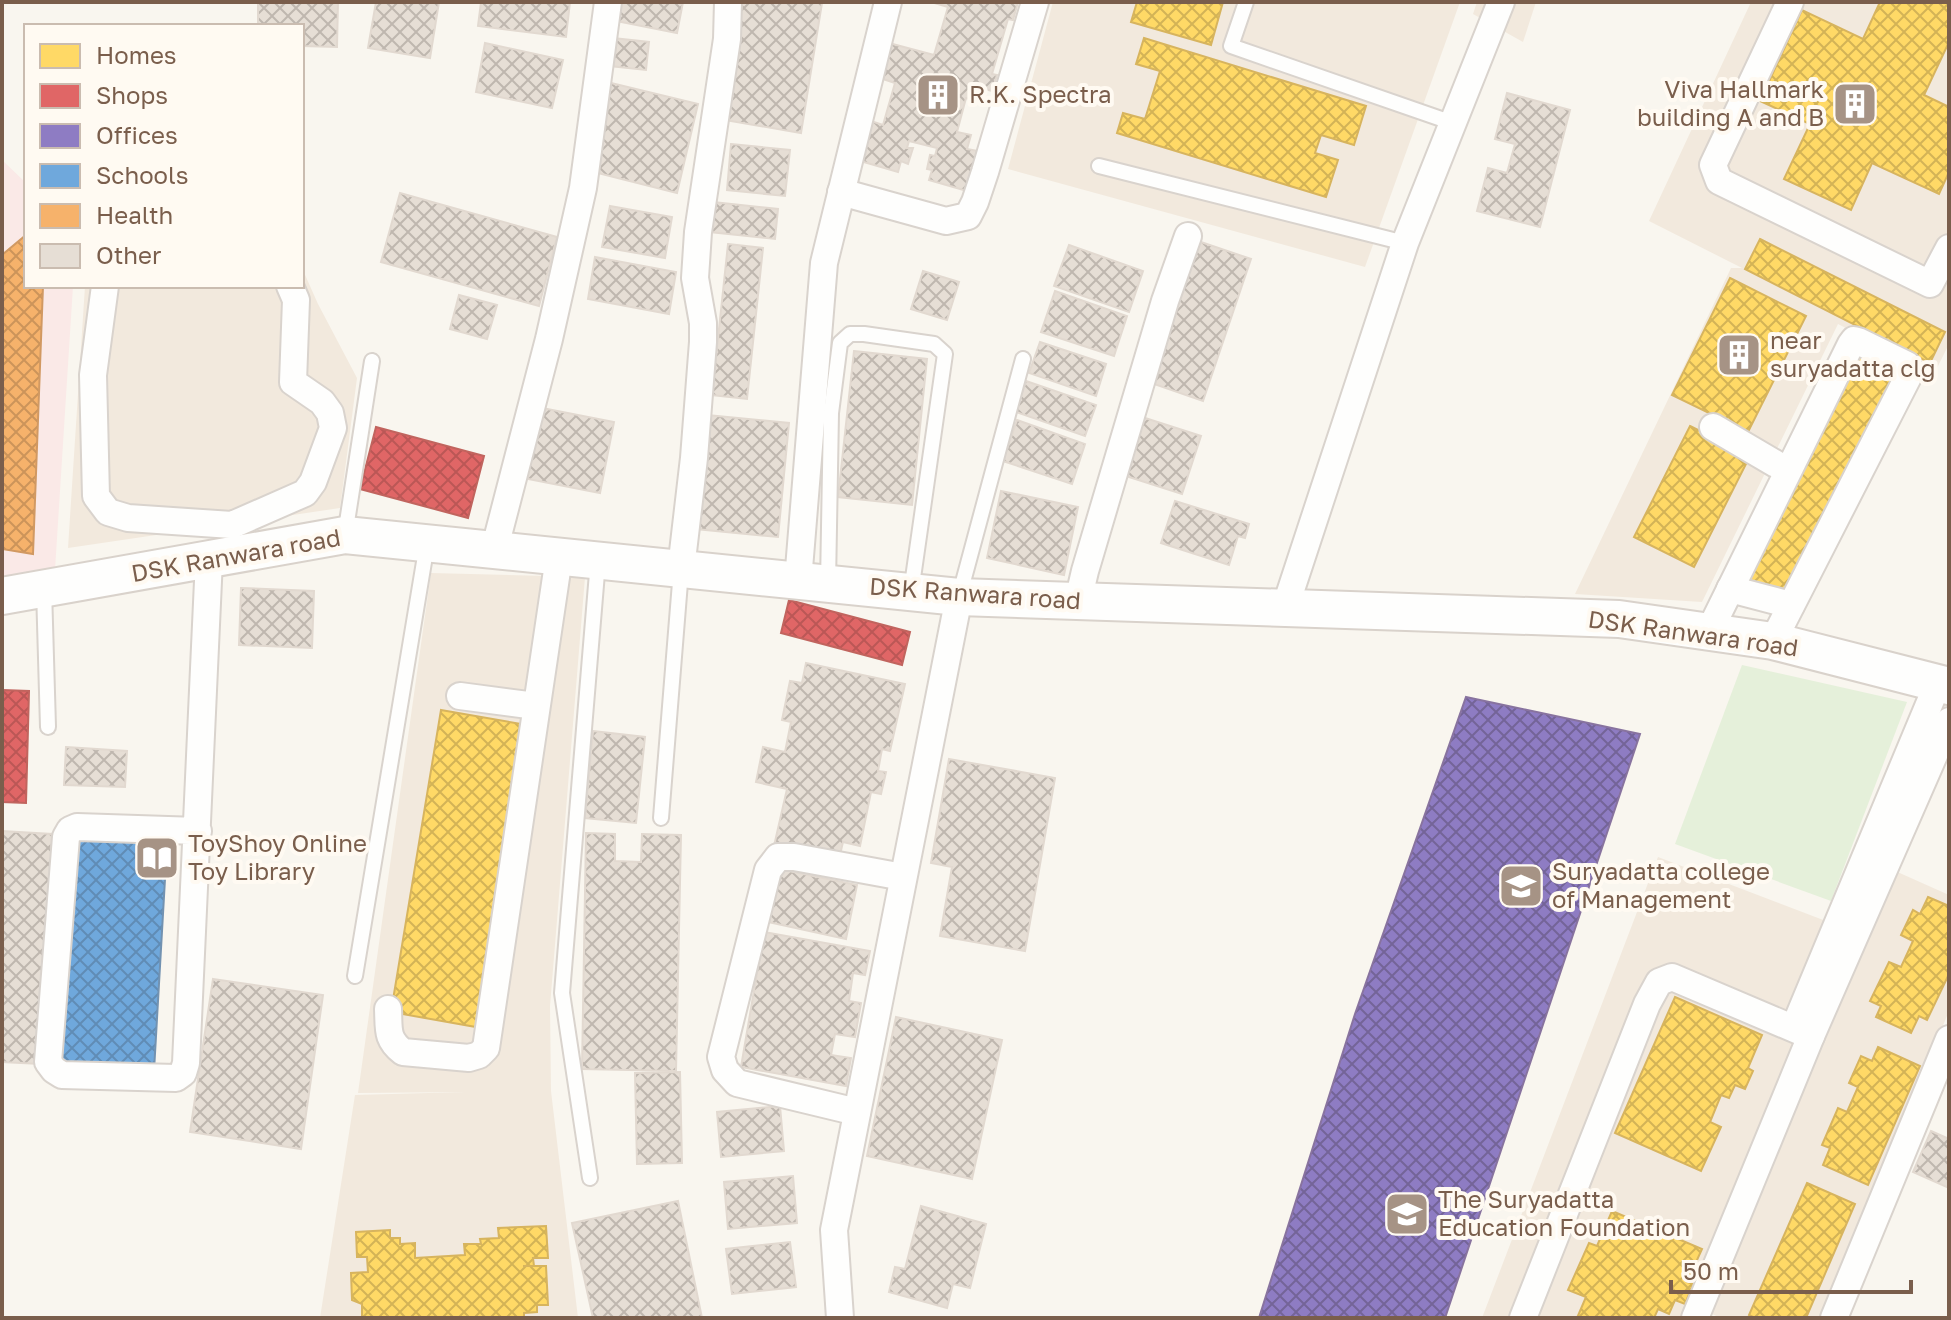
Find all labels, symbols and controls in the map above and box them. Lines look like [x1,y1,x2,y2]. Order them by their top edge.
legend [24,24,304,288]
text: Homes [96,40,177,69]
building icon: R.K. Spectra [914,71,962,119]
place label: Viva Hallmark building A and B [1637,74,1824,131]
place label: R.K. Spectra [969,79,1112,108]
text: Shops [96,80,168,109]
building icon: Viva Hallmark building A and B [1831,80,1879,128]
text: Offices [96,120,178,149]
text: Schools [96,160,188,189]
text: Health [96,200,173,229]
text: Other [96,240,161,269]
place label: near suryadatta clg [1770,325,1935,382]
building icon: near suryadatta clg [1715,331,1763,379]
street label: DSK Ranwara road [129,522,343,587]
street label: DSK Ranwara road [868,571,1082,614]
street label: DSK Ranwara road [1586,603,1800,662]
place label: ToyShoy Online Toy Library [188,828,367,885]
library icon: ToyShoy Online Toy Library [133,834,181,882]
place label: Suryadatta college of Management [1552,856,1770,913]
school or university icon: Suryadatta college of Management [1497,862,1545,910]
place label: The Suryadatta Education Foundation [1438,1184,1690,1241]
school or university icon: The Suryadatta Education Foundation [1383,1190,1431,1238]
scale bar [1671,1244,1911,1294]
text: 50 m [1683,1256,1739,1285]

